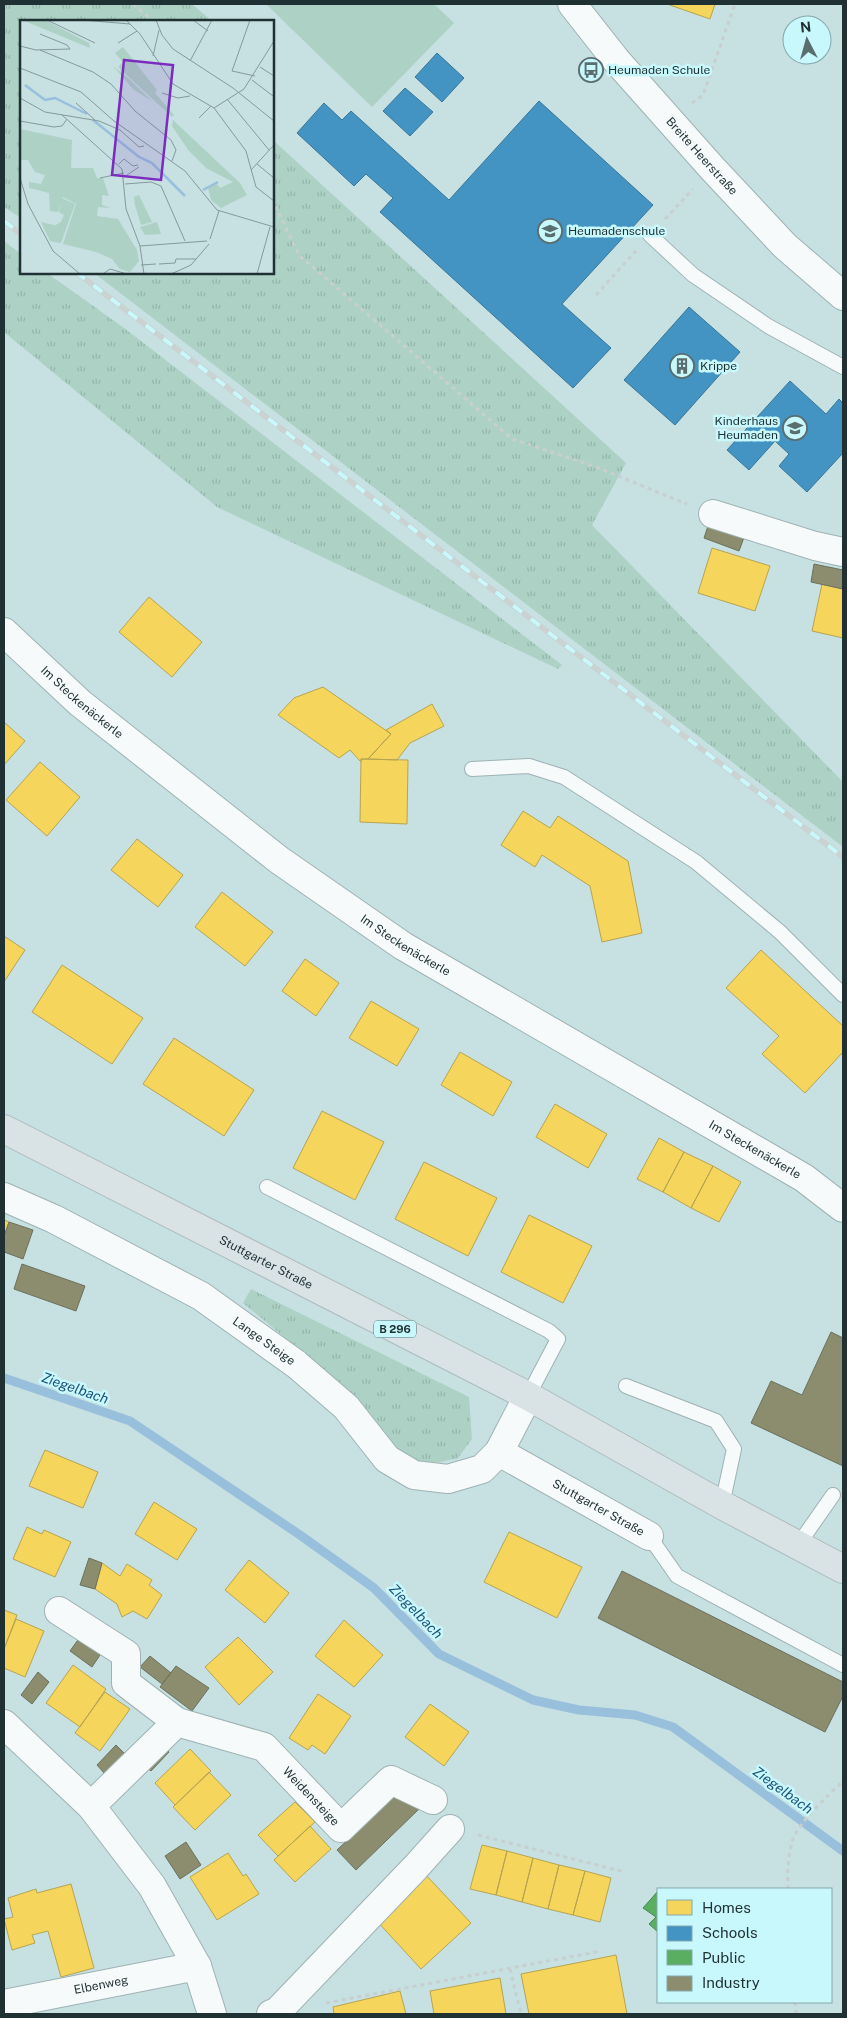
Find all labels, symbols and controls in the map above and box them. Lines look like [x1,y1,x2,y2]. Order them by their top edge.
north arrow [782,15,832,65]
text: N [799,19,812,36]
inset map [20,20,274,274]
bus stop icon: Heumaden Schule [578,57,604,83]
place label: Heumaden Schule [608,63,711,77]
street label: Breite Heerstraße [663,114,741,198]
school or university icon: Heumadenschule [537,218,563,244]
place label: Heumadenschule [568,224,666,238]
building icon: Krippe [669,353,695,379]
place label: Krippe [700,359,737,373]
place label: Kinderhaus Heumaden [715,414,778,442]
school or university icon: Kinderhaus Heumaden [782,415,808,441]
street label: Im Steckenäckerle [38,663,126,741]
street label: Im Steckenäckerle [358,912,453,979]
street label: Im Steckenäckerle [707,1118,804,1182]
street label: Stuttgarter Straße [217,1233,315,1292]
street label: Lange Steige [230,1314,298,1368]
road number: B 296 [374,1320,416,1338]
water label: Ziegelbach [39,1369,111,1407]
street label: Stuttgarter Straße [550,1476,647,1539]
water label: Ziegelbach [386,1580,446,1642]
water label: Ziegelbach [750,1763,816,1817]
street label: Weidensteige [280,1764,342,1829]
legend [657,1888,832,2003]
text: Homes [702,1899,751,1916]
text: Schools [702,1924,758,1941]
text: Public [702,1949,746,1966]
street label: Elbenweg [73,1973,130,1997]
text: Industry [702,1974,760,1991]

